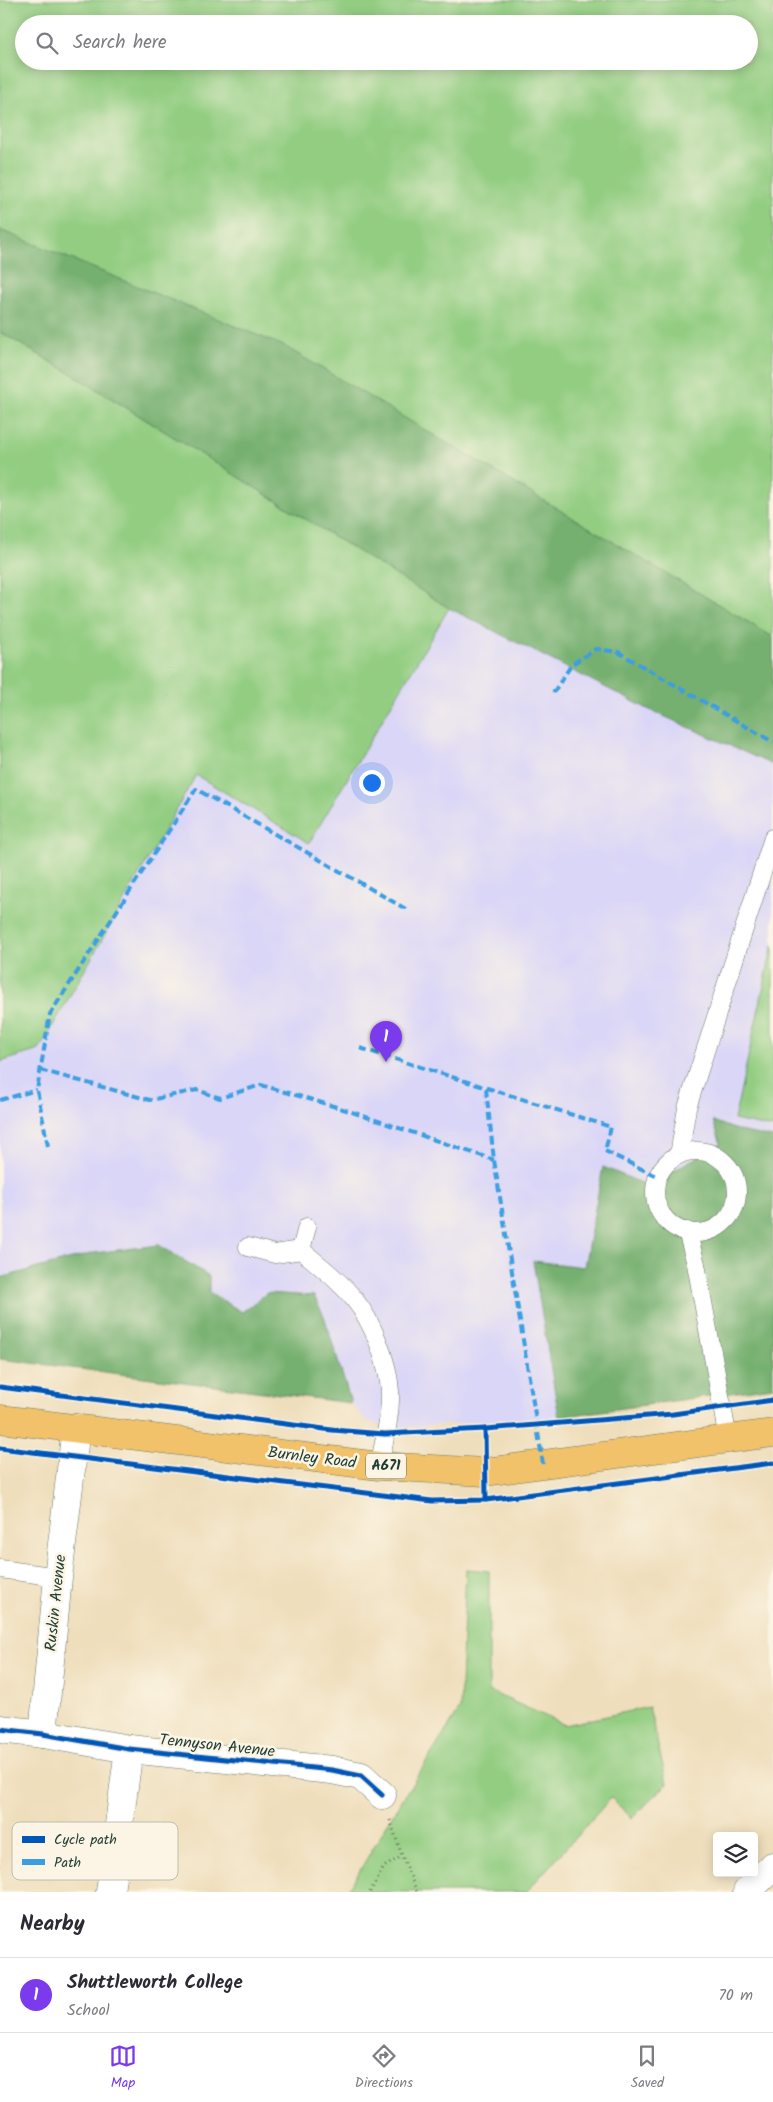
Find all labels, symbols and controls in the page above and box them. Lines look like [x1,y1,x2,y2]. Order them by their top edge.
search box [15,15,758,70]
text: Search here [73,28,167,58]
icon: search [33,29,61,57]
your location [359,770,385,796]
pin: 1 [370,1021,402,1062]
street label: Burnley Road [266,1440,359,1476]
road number: A671 [366,1454,406,1478]
street label: Ruskin Avenue [38,1553,74,1653]
street label: Tennyson Avenue [158,1727,276,1765]
legend [12,1822,178,1880]
text: Cycle path [54,1829,117,1851]
map controls [713,1832,758,1877]
button: layers [713,1832,758,1877]
text: Path [54,1852,81,1874]
text: Nearby [20,1908,85,1941]
text: Shuttleworth College [67,1968,243,1998]
text: 1 [34,1983,38,2008]
text: 70 m [718,1983,753,2008]
text: School [67,1998,110,2023]
tab: Map [109,2042,137,2094]
tab: Directions [355,2042,413,2094]
tab: Saved [631,2042,664,2094]

